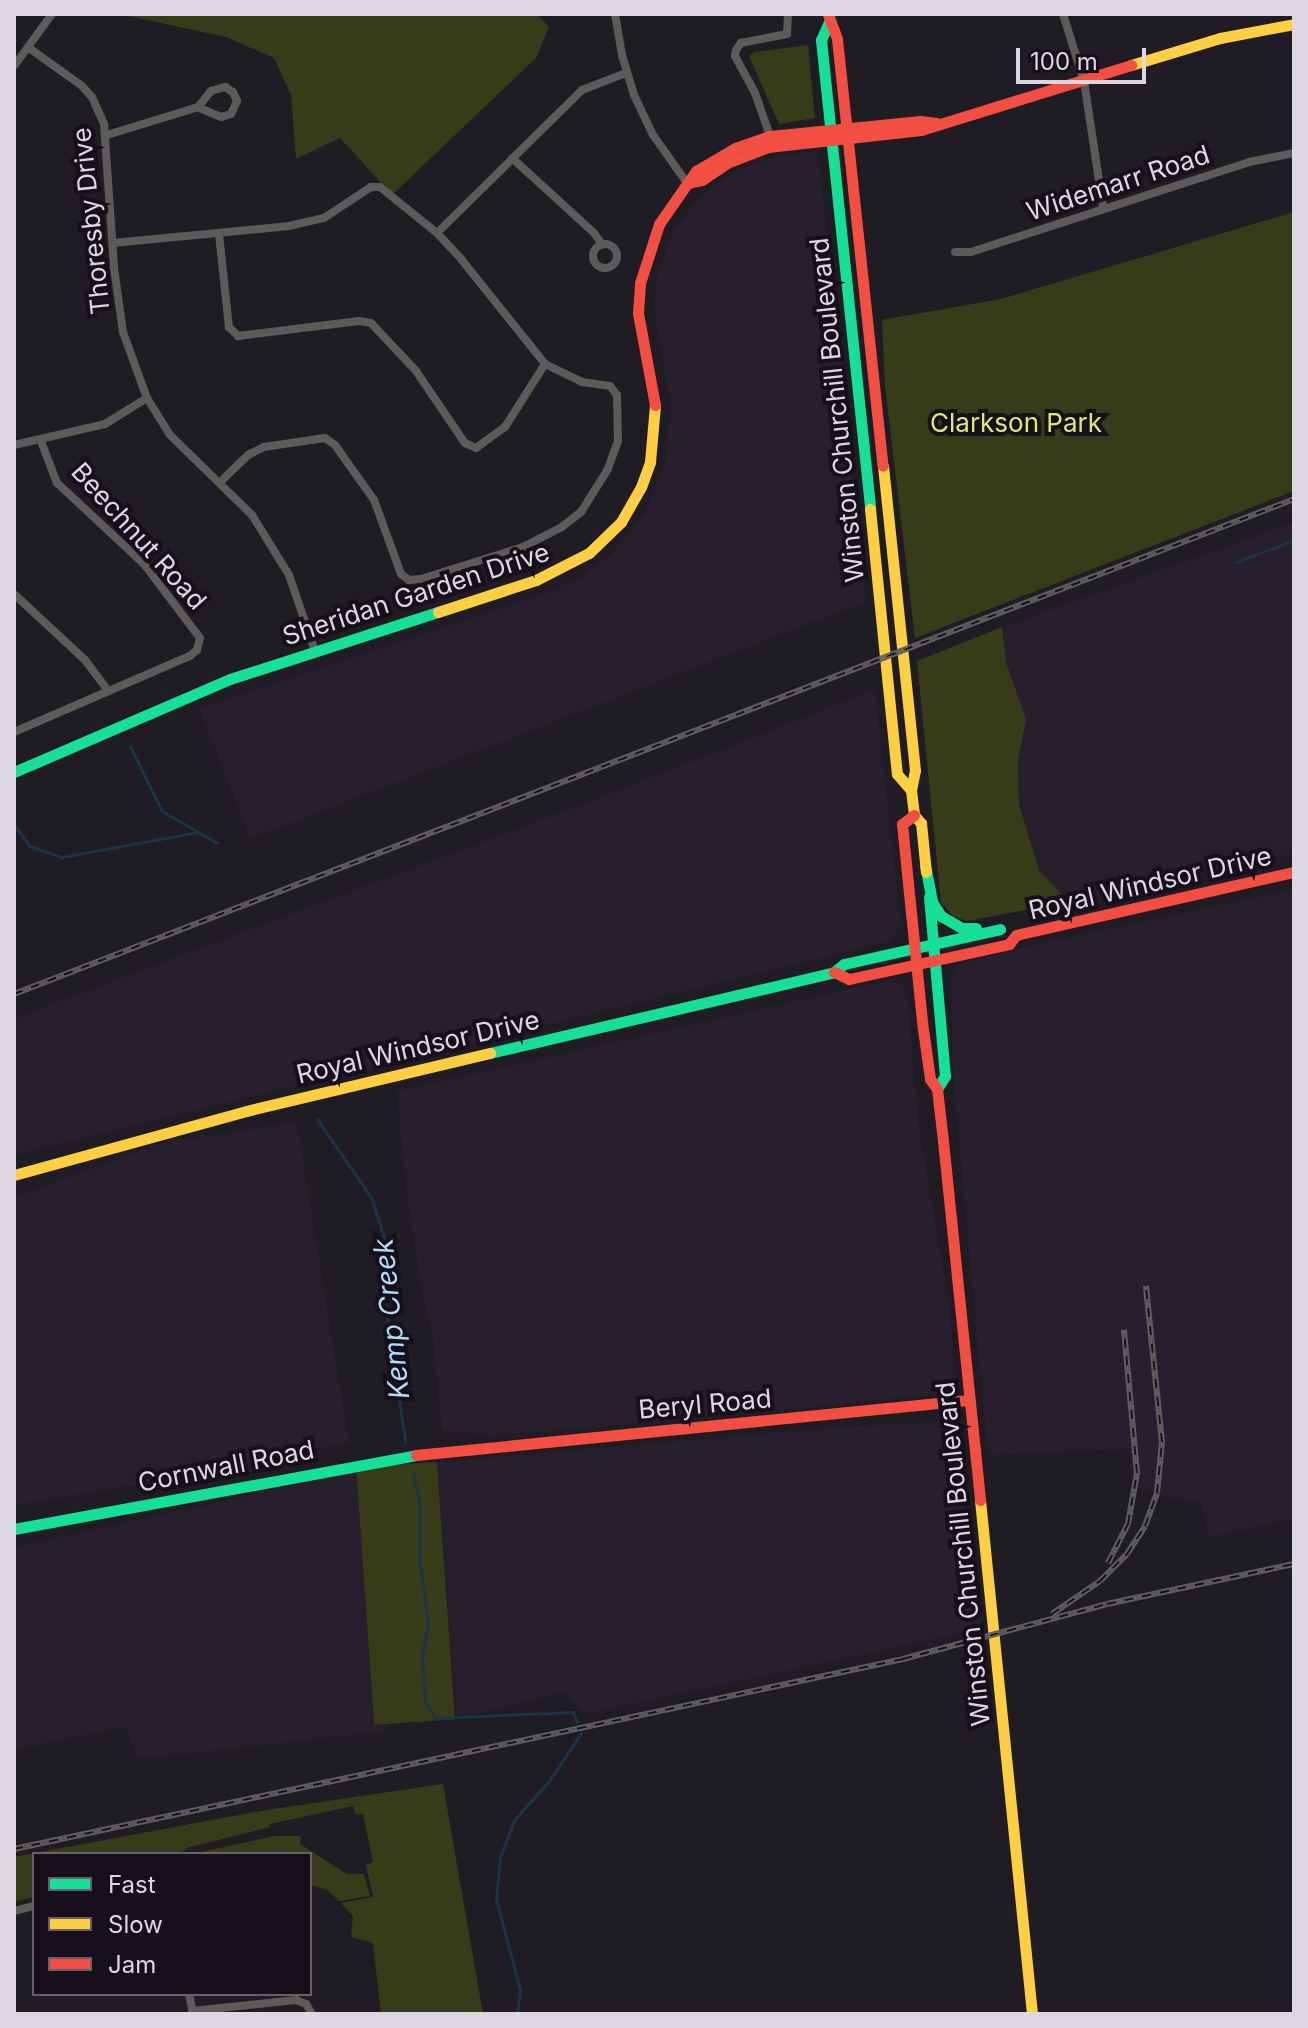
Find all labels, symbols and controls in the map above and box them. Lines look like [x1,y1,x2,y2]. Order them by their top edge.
scale bar [1020,32,1150,82]
text: 100 m [1030,47,1098,76]
street label: Thoresby Drive [66,126,116,316]
street label: Widemarr Road [1023,139,1213,227]
street label: Winston Churchill Boulevard [803,236,871,584]
park label: Clarkson Park [930,407,1102,439]
street label: Beechnut Road [65,456,213,616]
street label: Sheridan Garden Drive [279,536,553,652]
street label: Royal Windsor Drive [1026,840,1274,926]
street label: Royal Windsor Drive [294,1004,542,1090]
water label: Kemp Creek [366,1237,416,1401]
street label: Winston Churchill Boulevard [929,1380,997,1728]
street label: Beryl Road [637,1383,773,1425]
street label: Cornwall Road [135,1434,317,1498]
legend [32,1852,312,1996]
text: Fast [108,1870,156,1899]
text: Slow [108,1910,163,1939]
text: Jam [108,1950,156,1979]

